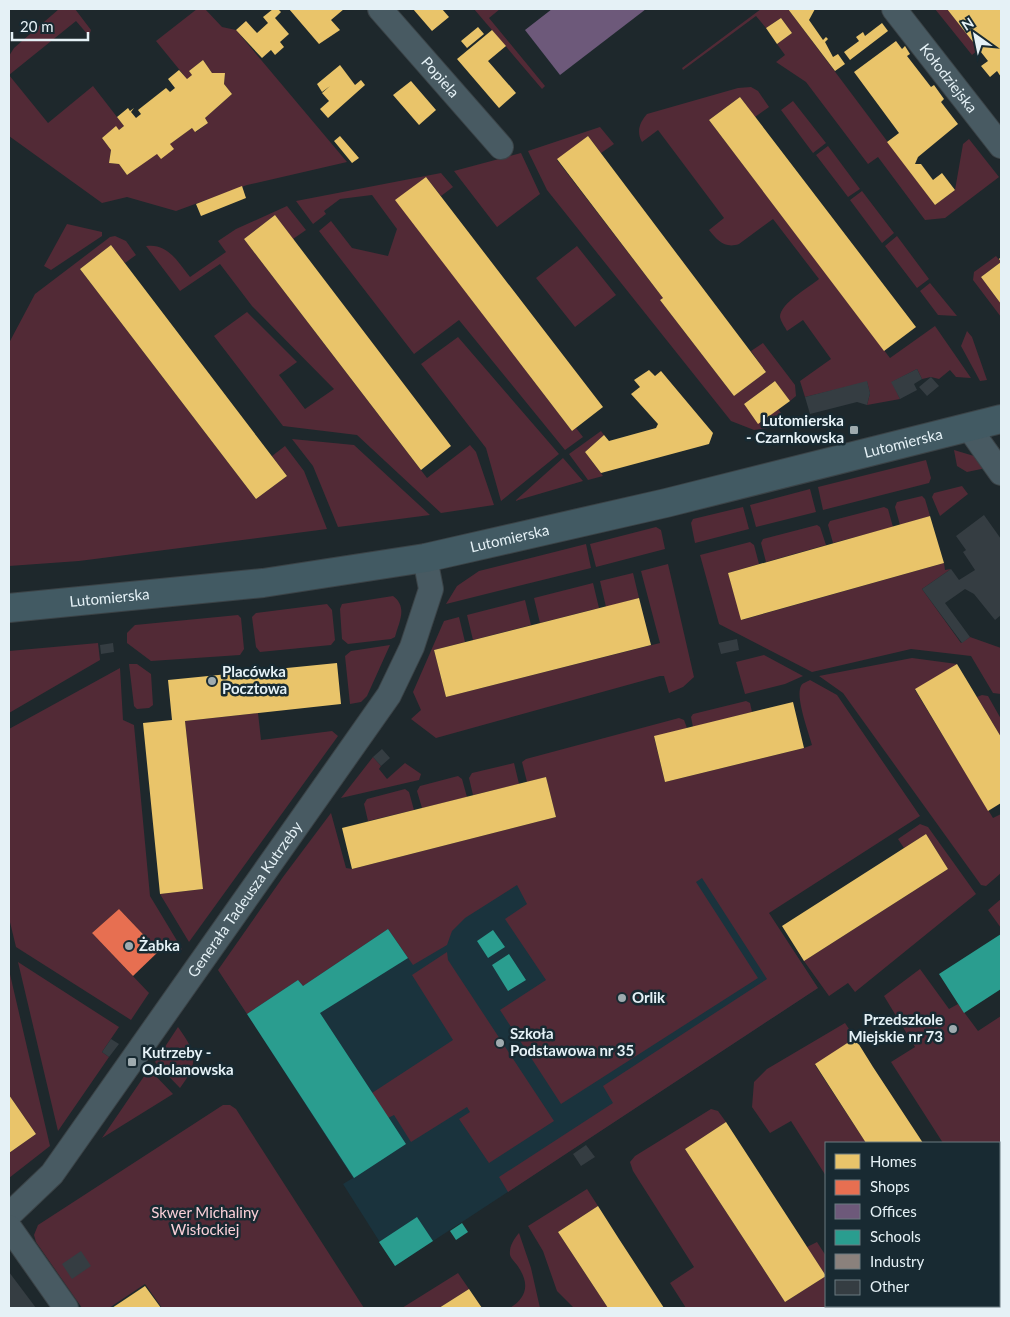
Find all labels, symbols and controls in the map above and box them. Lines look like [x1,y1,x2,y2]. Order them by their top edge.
scale bar [12,10,89,42]
north arrow [950,10,1000,60]
text: N [958,14,977,34]
text: 20 m [20,17,54,35]
street label: Kołodziejska [916,40,982,116]
street label: Popiela [418,53,463,101]
place label: Lutomierska - Czarnkowska [746,411,844,446]
marker: Lutomierska - Czarnkowska [848,424,860,436]
street label: Lutomierska [862,424,944,461]
street label: Lutomierska [468,520,551,555]
street label: Lutomierska [69,584,150,610]
place label: Placówka Pocztowa [222,662,287,697]
marker: Placówka Pocztowa [206,675,218,687]
street label: Generała Tadeusza Kutrzeby [183,817,305,980]
place label: Żabka [139,936,180,954]
marker: Żabka [123,940,135,952]
place label: Orlik [632,988,666,1006]
marker: Orlik [616,992,628,1004]
place label: Przedszkole Miejskie nr 73 [848,1010,943,1045]
marker: Przedszkole Miejskie nr 73 [947,1023,959,1035]
place label: Szkoła Podstawowa nr 35 [510,1024,634,1059]
marker: Szkoła Podstawowa nr 35 [494,1037,506,1049]
place label: Kutrzeby - Odolanowska [142,1043,234,1078]
marker: Kutrzeby - Odolanowska [126,1056,138,1068]
legend [825,1142,1000,1307]
text: Homes [870,1152,916,1170]
text: Shops [870,1177,910,1195]
text: Offices [870,1202,917,1220]
park label: Skwer Michaliny Wisłockiej [151,1203,259,1238]
text: Schools [870,1227,921,1245]
text: Industry [870,1252,925,1270]
text: Other [870,1277,910,1295]

